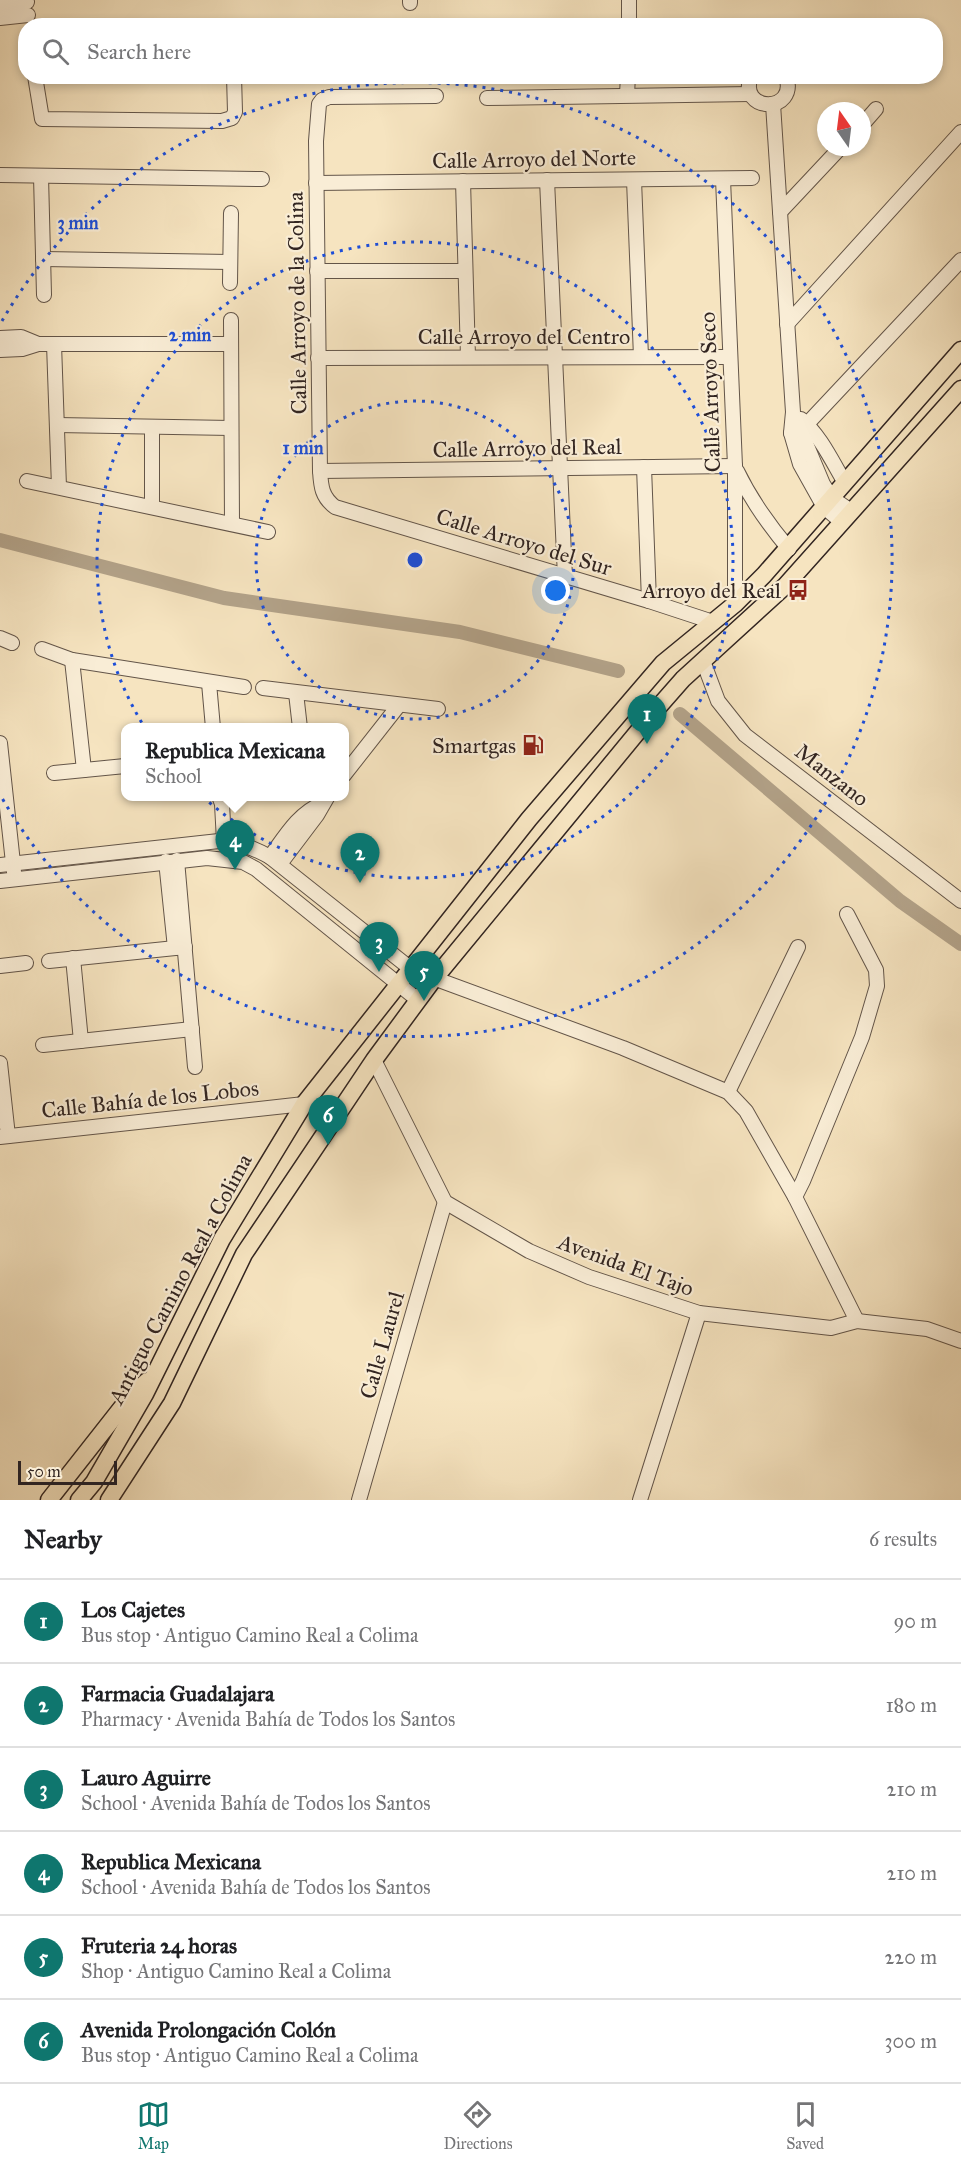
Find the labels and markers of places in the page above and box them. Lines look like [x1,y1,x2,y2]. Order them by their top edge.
centre of rings [405,550,425,570]
place label: Arroyo del Real [641,577,781,604]
bus stop icon: Arroyo del Real [786,578,810,602]
pin: 1 [628,694,666,744]
place label: Smartgas [432,732,516,759]
fuel station icon: Smartgas [521,733,545,757]
pin: 4 [216,820,254,870]
pin: 2 [340,834,380,883]
pin: 3 [360,922,398,972]
pin: 5 [404,952,444,1001]
pin: 6 [308,1096,348,1145]

